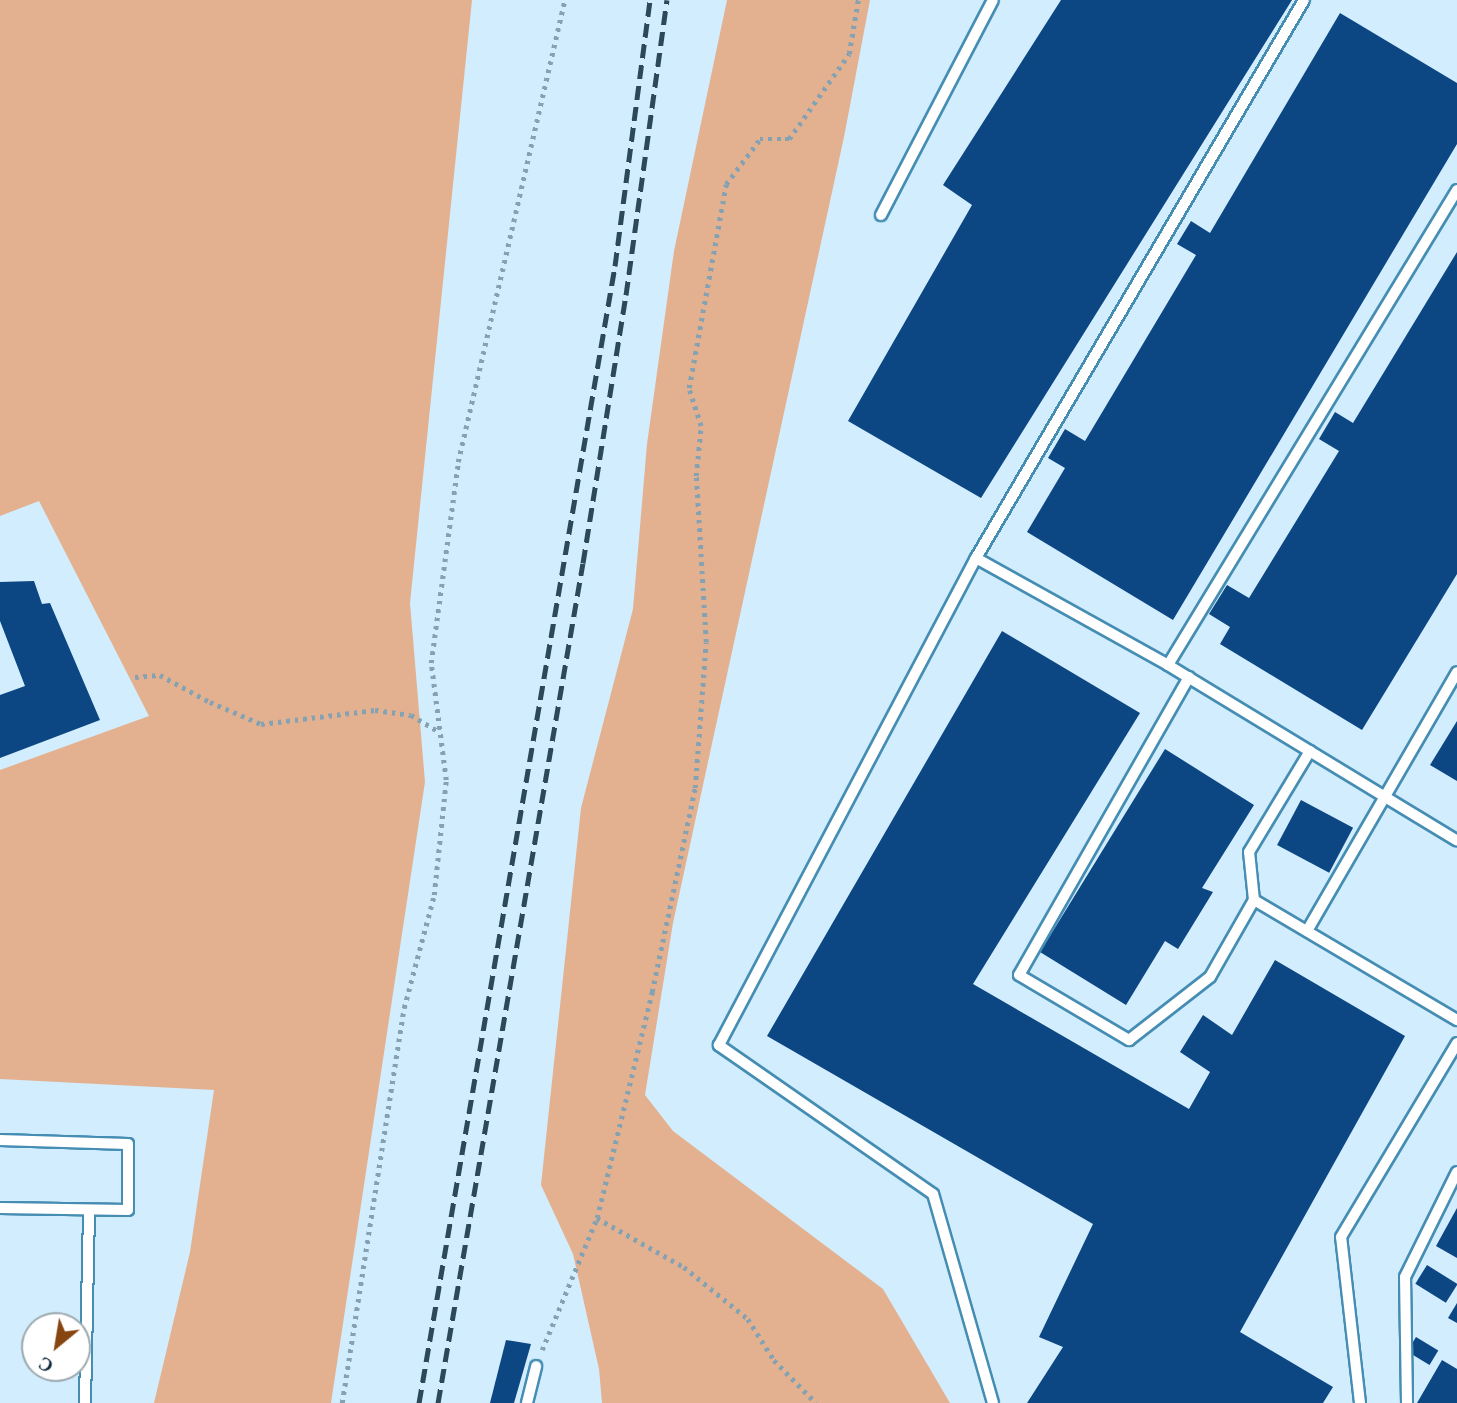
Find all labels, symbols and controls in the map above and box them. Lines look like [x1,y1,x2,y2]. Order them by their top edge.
north arrow [21,1312,91,1382]
text: С [33,1348,59,1380]

